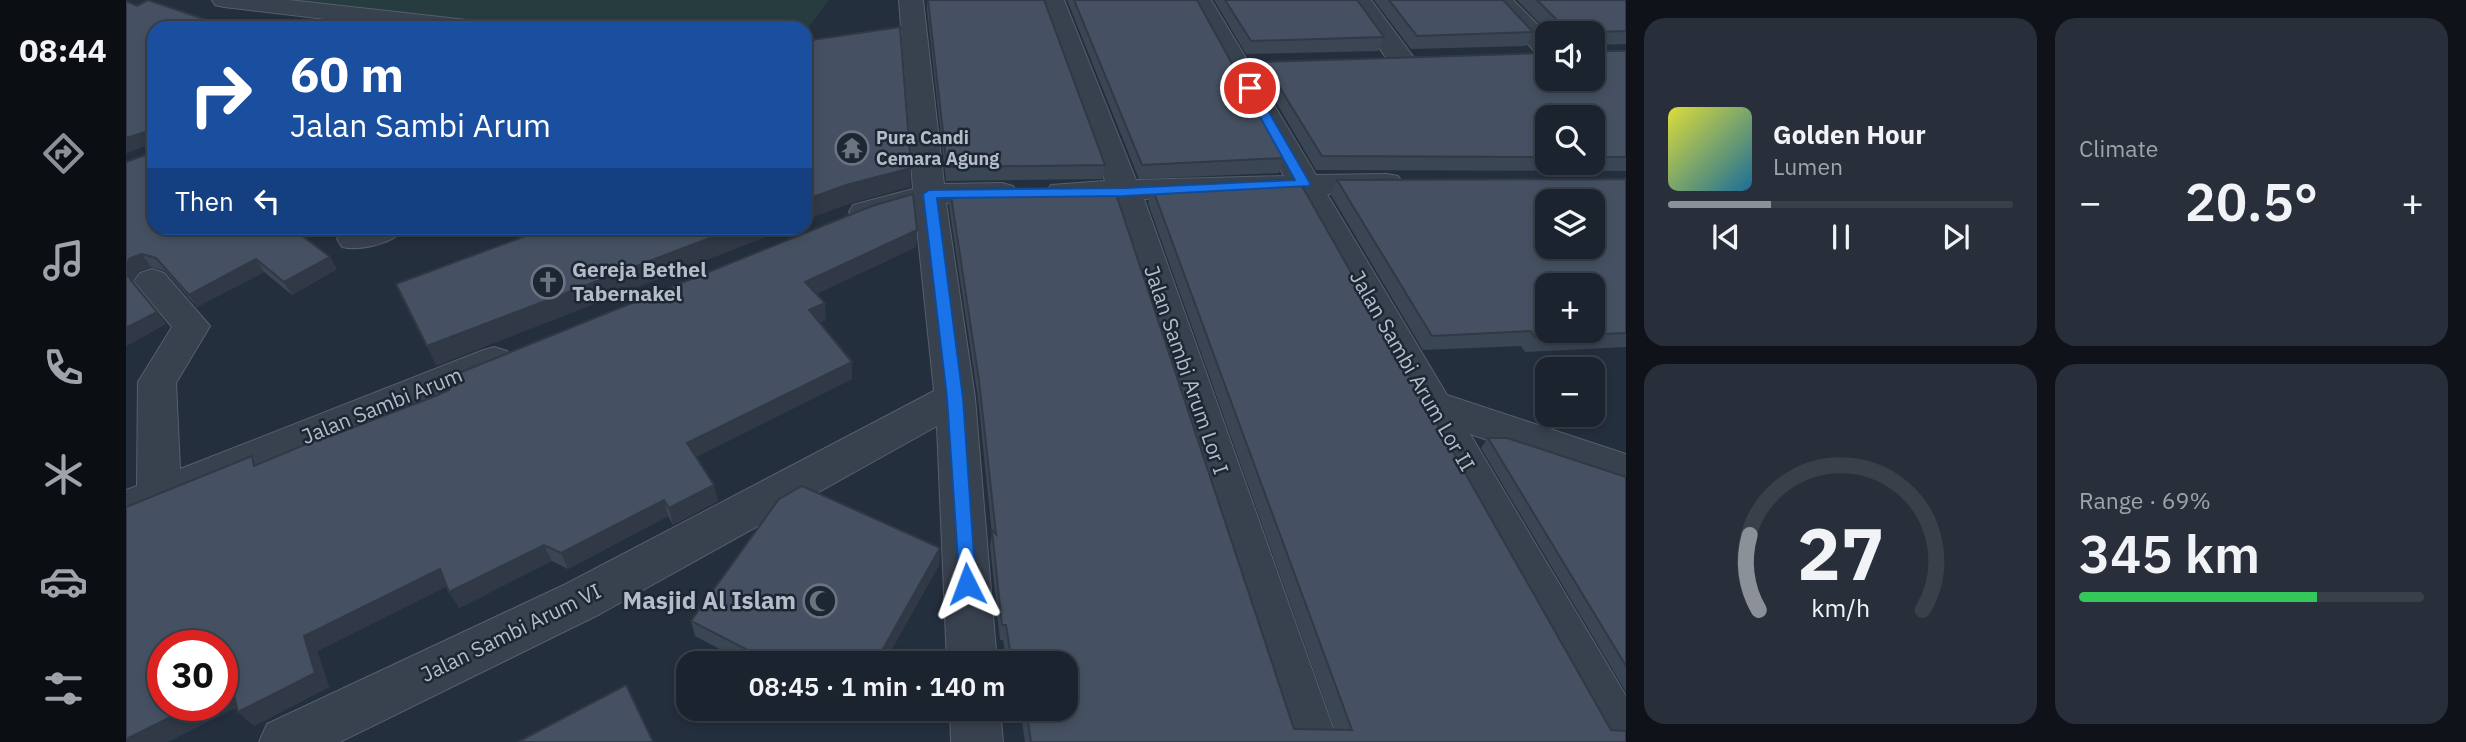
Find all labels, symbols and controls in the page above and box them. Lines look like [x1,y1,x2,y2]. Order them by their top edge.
map controls [1535,21,1605,427]
button: sound [1535,21,1605,91]
text: 08:44 [19,29,107,71]
text: 60 m [290,42,404,105]
icon: right [175,49,266,140]
pin [1220,58,1280,118]
icon: arrive [1231,69,1269,107]
text: Jalan Sambi Arum [290,104,551,146]
button: search [1535,105,1605,175]
text: Golden Hour [1773,117,1926,151]
place label: Pura Candi Cemara Agung [876,126,999,170]
icon: directions [39,129,88,178]
temple icon: Pura Candi Cemara Agung [833,129,871,167]
text: Climate [2079,133,2158,163]
text: Lumen [1773,151,1843,181]
text: 20.5° [2185,168,2318,235]
text: − [2079,177,2102,226]
text: + [2401,177,2424,226]
icon: left [248,182,286,220]
text: Then [175,184,234,218]
button: layers [1535,189,1605,259]
icon: previous [1707,218,1745,256]
icon: pause [1822,218,1860,256]
icon: next [1937,218,1975,256]
icon: music [39,236,88,285]
place label: Gereja Bethel Tabernakel [572,255,707,307]
street label: Jalan Sambi Arum Lor I [1138,261,1236,478]
church icon: Gereja Bethel Tabernakel [529,263,567,301]
street label: Jalan Sambi Arum Lor II [1344,265,1482,476]
button: + [1535,273,1605,343]
icon: phone [39,343,88,392]
button: − [1535,357,1605,427]
street label: Jalan Sambi Arum [297,360,466,450]
icon: climate [39,450,88,499]
text: Range · 69% [2079,485,2211,515]
text: 27 [1797,505,1884,600]
text: 345 km [2079,520,2260,587]
position arrow [930,547,1004,621]
icon: car [39,557,88,606]
street label: Jalan Sambi Arum VI [416,576,605,688]
mosque icon: Masjid Al Islam [801,582,839,620]
place label: Masjid Al Islam [623,584,796,616]
text: km/h [1811,591,1870,624]
speed limit sign: 30 [147,630,238,721]
icon: filters [39,664,88,713]
text: 08:45 · 1 min · 140 m [749,669,1005,703]

